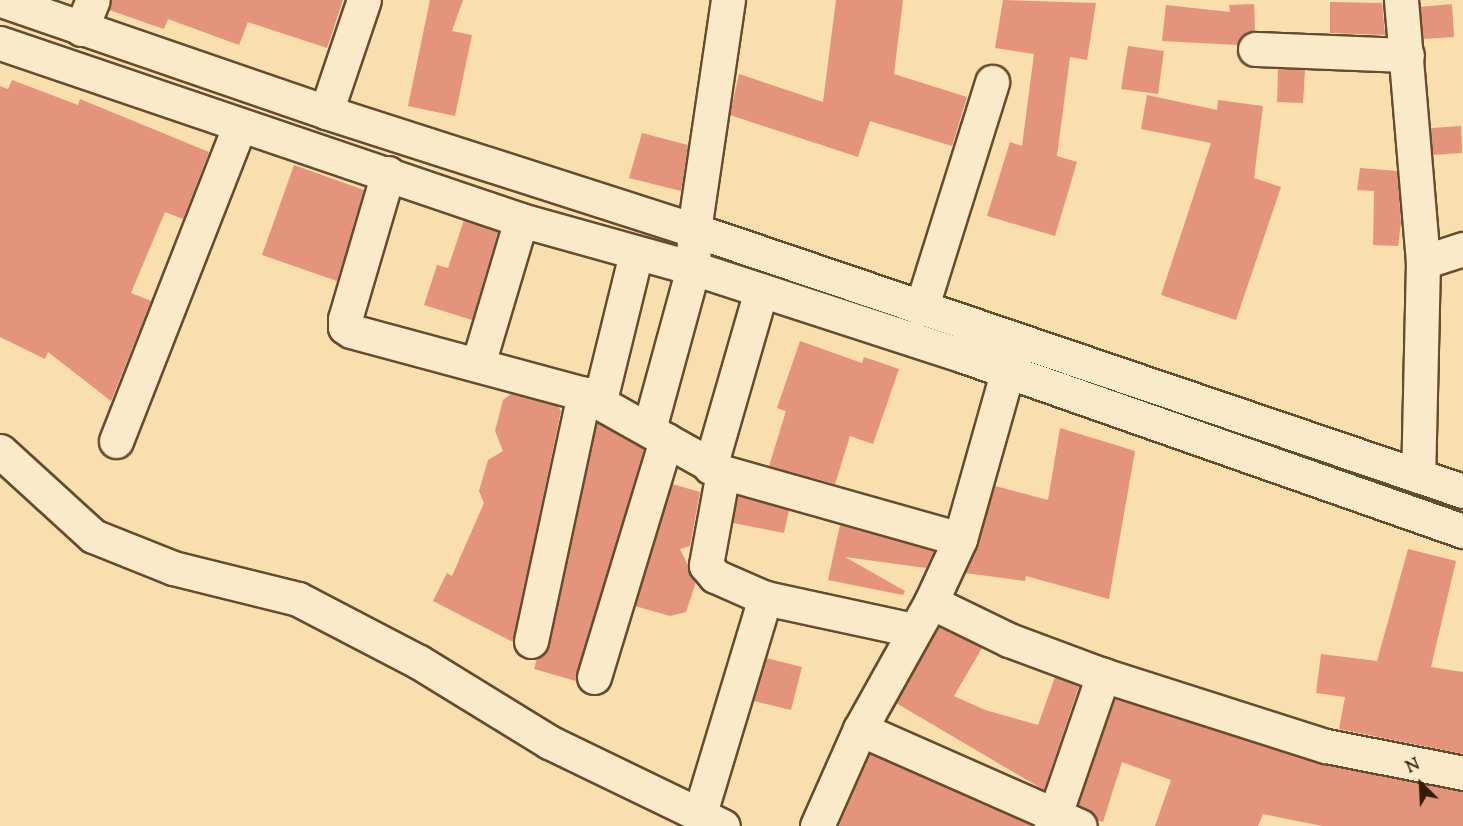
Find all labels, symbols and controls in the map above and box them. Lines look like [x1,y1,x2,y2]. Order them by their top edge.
north arrow [1391,754,1451,814]
text: N [1403,754,1424,780]

